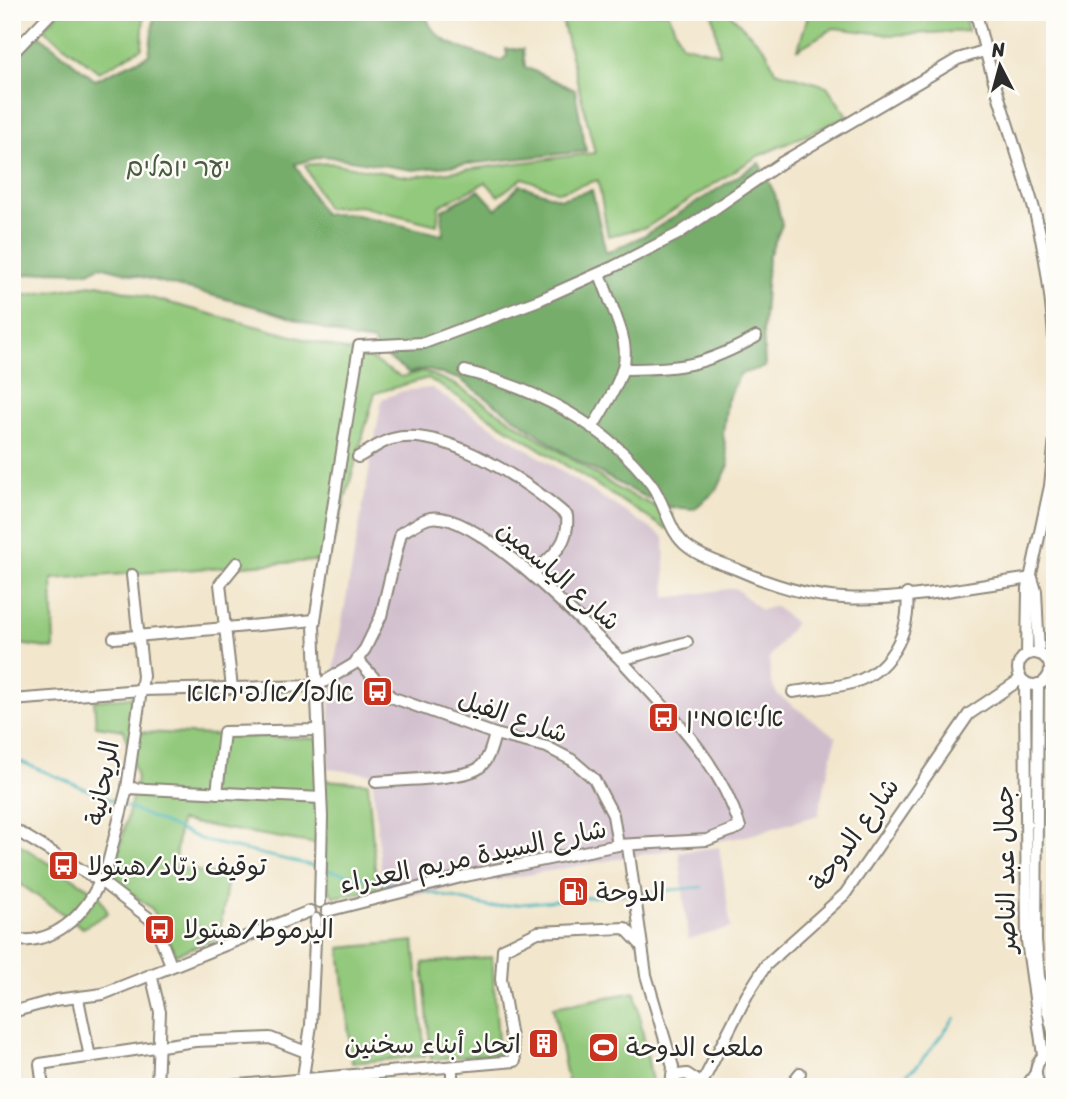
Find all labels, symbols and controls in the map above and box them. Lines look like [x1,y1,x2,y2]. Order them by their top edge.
north arrow [965,32,1036,102]
text: N [989,32,1007,67]
park label: יער יובלים [126,144,230,190]
street label: شارع الياسمين [486,507,632,643]
place label: אלפל/אלפיחאא [186,669,354,715]
bus stop icon: אלפל/אלפיחאא [360,675,394,709]
street label: شارع الفيل [452,676,574,756]
place label: אליאסמין [686,694,783,740]
bus stop icon: אליאסמין [646,700,680,734]
street label: الريحانية [71,737,133,829]
street label: شارع الدوحة [796,767,912,901]
street label: جمال عبد الناصر [981,785,1029,955]
street label: شارع السيدة مريم العدراء [335,805,611,907]
place label: توقيف زيّاد/هبتولا [87,843,267,889]
bus stop icon: توقيف زيّاد/هبتولا [47,849,81,883]
place label: الدوحة [596,869,665,915]
fuel station icon: الدوحة [556,875,590,909]
place label: اليرموط/هبتولا [183,906,334,952]
bus stop icon: اليرموط/هبتولا [143,912,177,946]
place label: اتحاد أبناء سخنين [344,1021,521,1067]
place label: ملعب الدوحة [626,1024,764,1070]
building icon: اتحاد أبناء سخنين [527,1027,561,1061]
sports icon: ملعب الدوحة [586,1030,620,1064]

